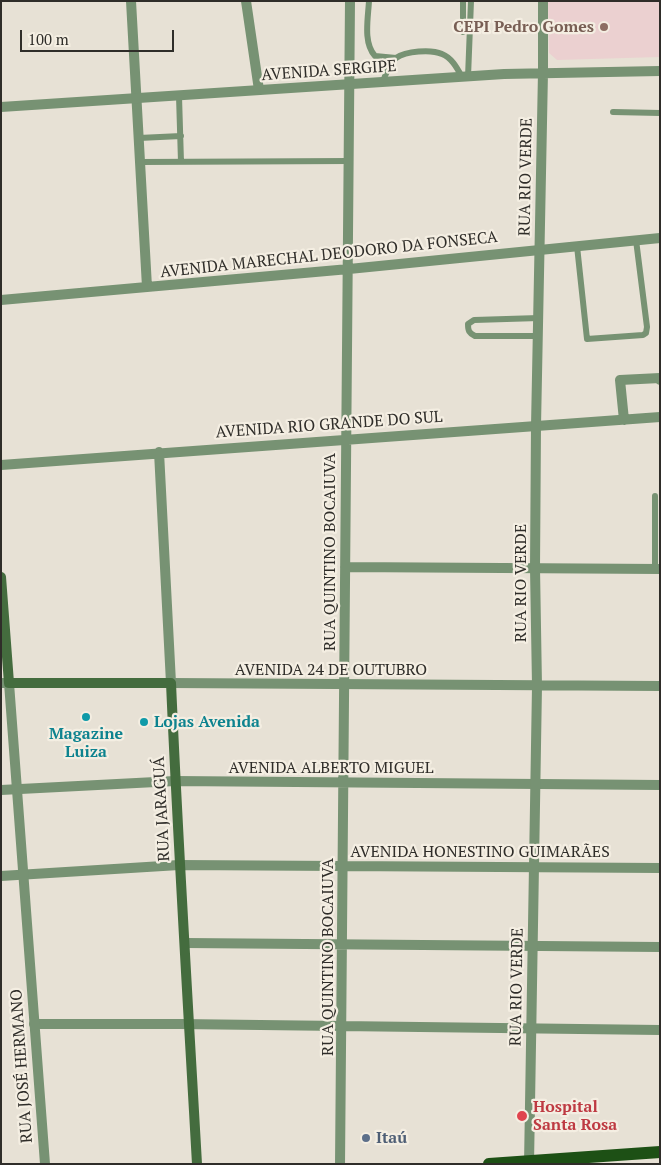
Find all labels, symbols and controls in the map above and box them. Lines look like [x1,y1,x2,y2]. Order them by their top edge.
place label: CEPI Pedro Gomes [453,17,594,37]
scale bar [22,20,176,52]
marker: CEPI Pedro Gomes [598,21,610,33]
text: 100 m [28,29,69,49]
street label: AVENIDA SERGIPE [261,57,397,85]
street label: RUA RIO VERDE [515,118,537,236]
street label: AVENIDA MARECHAL DEODORO DA FONSECA [159,228,499,282]
street label: AVENIDA RIO GRANDE DO SUL [215,407,443,443]
street label: RUA QUINTINO BOCAIUVA [320,453,340,651]
street label: RUA RIO VERDE [511,524,531,642]
street label: AVENIDA 24 DE OUTUBRO [235,660,427,680]
marker: Magazine Luiza [80,711,92,723]
place label: Lojas Avenida [154,712,260,732]
marker: Lojas Avenida [138,716,150,728]
place label: Magazine Luiza [49,724,123,762]
street label: RUA JARAGUÁ [150,756,174,862]
street label: AVENIDA ALBERTO MIGUEL [228,758,434,778]
street label: AVENIDA HONESTINO GUIMARÃES [350,842,610,862]
street label: RUA QUINTINO BOCAIUVA [318,858,338,1056]
street label: RUA RIO VERDE [506,928,528,1046]
street label: RUA JOSÉ HERMANO [7,988,37,1144]
place label: Hospital Santa Rosa [533,1097,617,1135]
marker: Hospital Santa Rosa [515,1109,529,1123]
place label: Itaú [376,1128,407,1148]
marker: Itaú [360,1132,372,1144]

